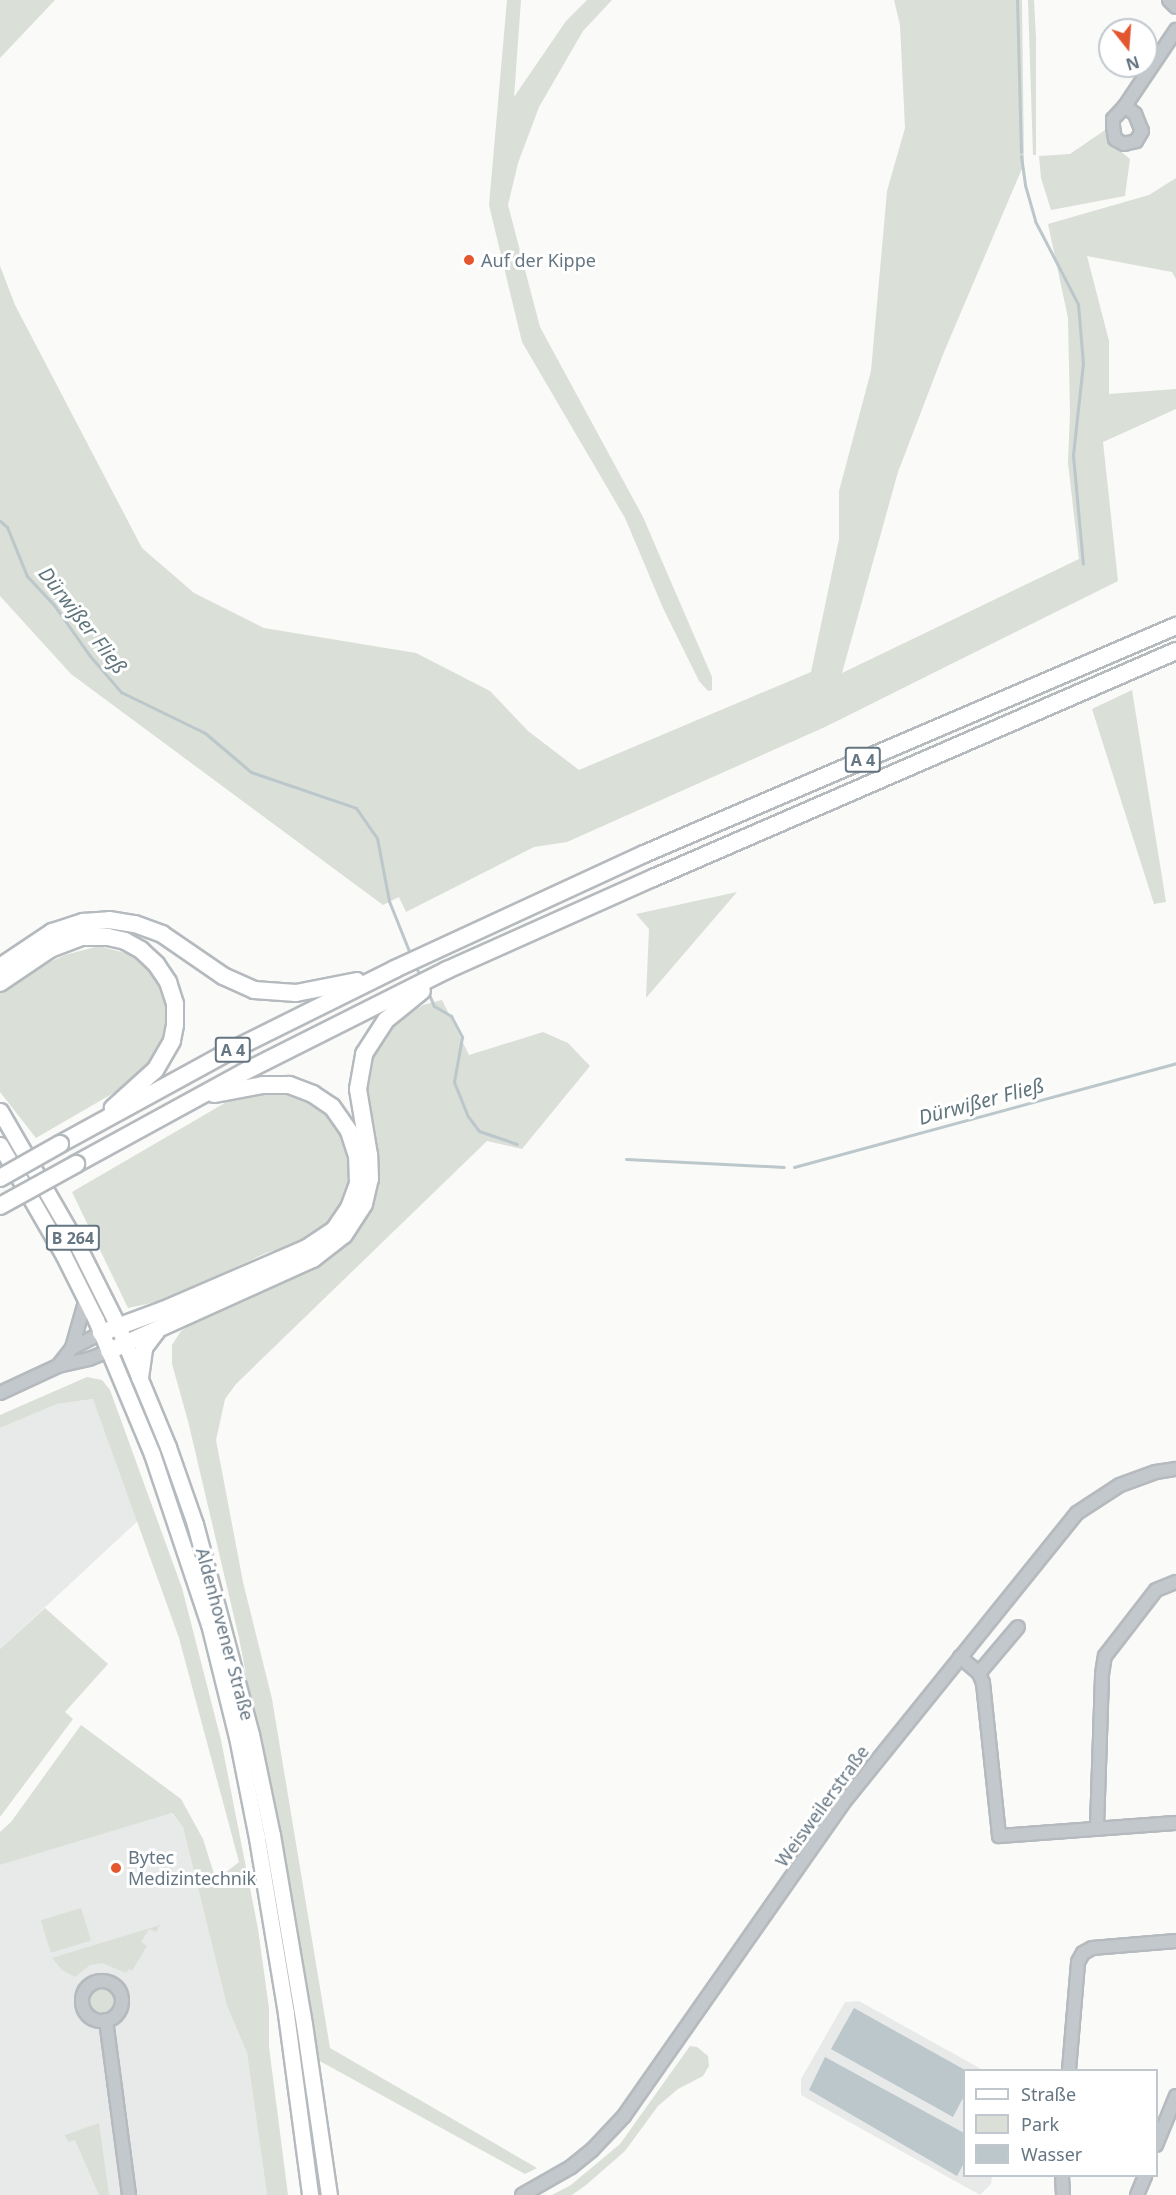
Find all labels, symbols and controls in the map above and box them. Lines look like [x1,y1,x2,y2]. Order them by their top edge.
north arrow [1098,18,1158,78]
text: N [1123,51,1142,76]
place label: Auf der Kippe [481,249,596,271]
marker: Auf der Kippe [462,253,476,267]
water label: Dürwißer Fließ [34,562,132,678]
road number: A 4 [844,747,882,773]
road number: A 4 [214,1037,252,1063]
water label: Dürwißer Fließ [916,1073,1046,1129]
road number: B 264 [44,1225,101,1251]
street label: Aldenhovener Straße [192,1545,258,1723]
street label: Weisweilerstraße [771,1741,873,1871]
place label: Bytec Medizintechnik [128,1847,256,1890]
marker: Bytec Medizintechnik [109,1861,123,1875]
legend [963,2069,1158,2177]
text: Straße [1021,2082,1076,2106]
text: Park [1021,2112,1059,2136]
text: Wasser [1021,2142,1082,2166]

